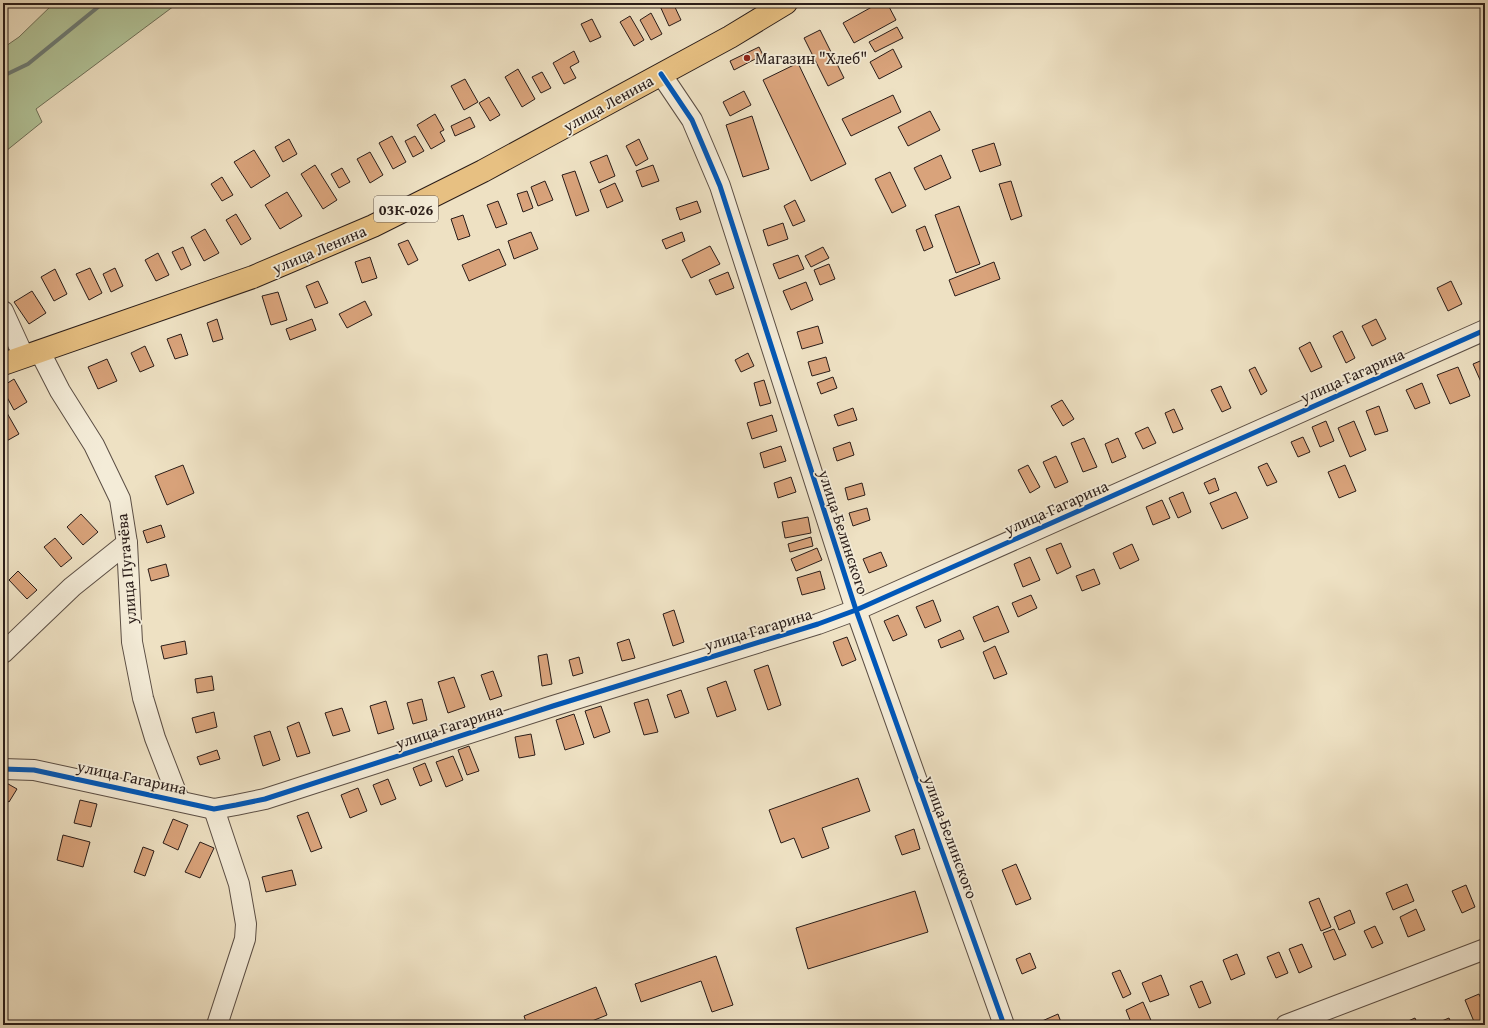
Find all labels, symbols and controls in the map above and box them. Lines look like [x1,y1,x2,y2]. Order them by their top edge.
place label: Магазин "Хлеб" [755,46,867,70]
marker: Магазин "Хлеб" [742,53,752,63]
street label: улица Ленина [558,68,658,138]
road number: 03К-026 [374,196,438,222]
street label: улица Ленина [267,218,370,280]
street label: улица Гагарина [1295,341,1408,409]
street label: улица Белинского [812,466,875,597]
street label: улица Гагарина [999,473,1112,541]
street label: улица Пугачёва [109,512,143,626]
street label: улица Гагарина [700,601,815,657]
street label: улица Гагарина [391,697,506,755]
street label: улица Гагарина [74,753,189,800]
street label: улица Белинского [917,771,984,902]

